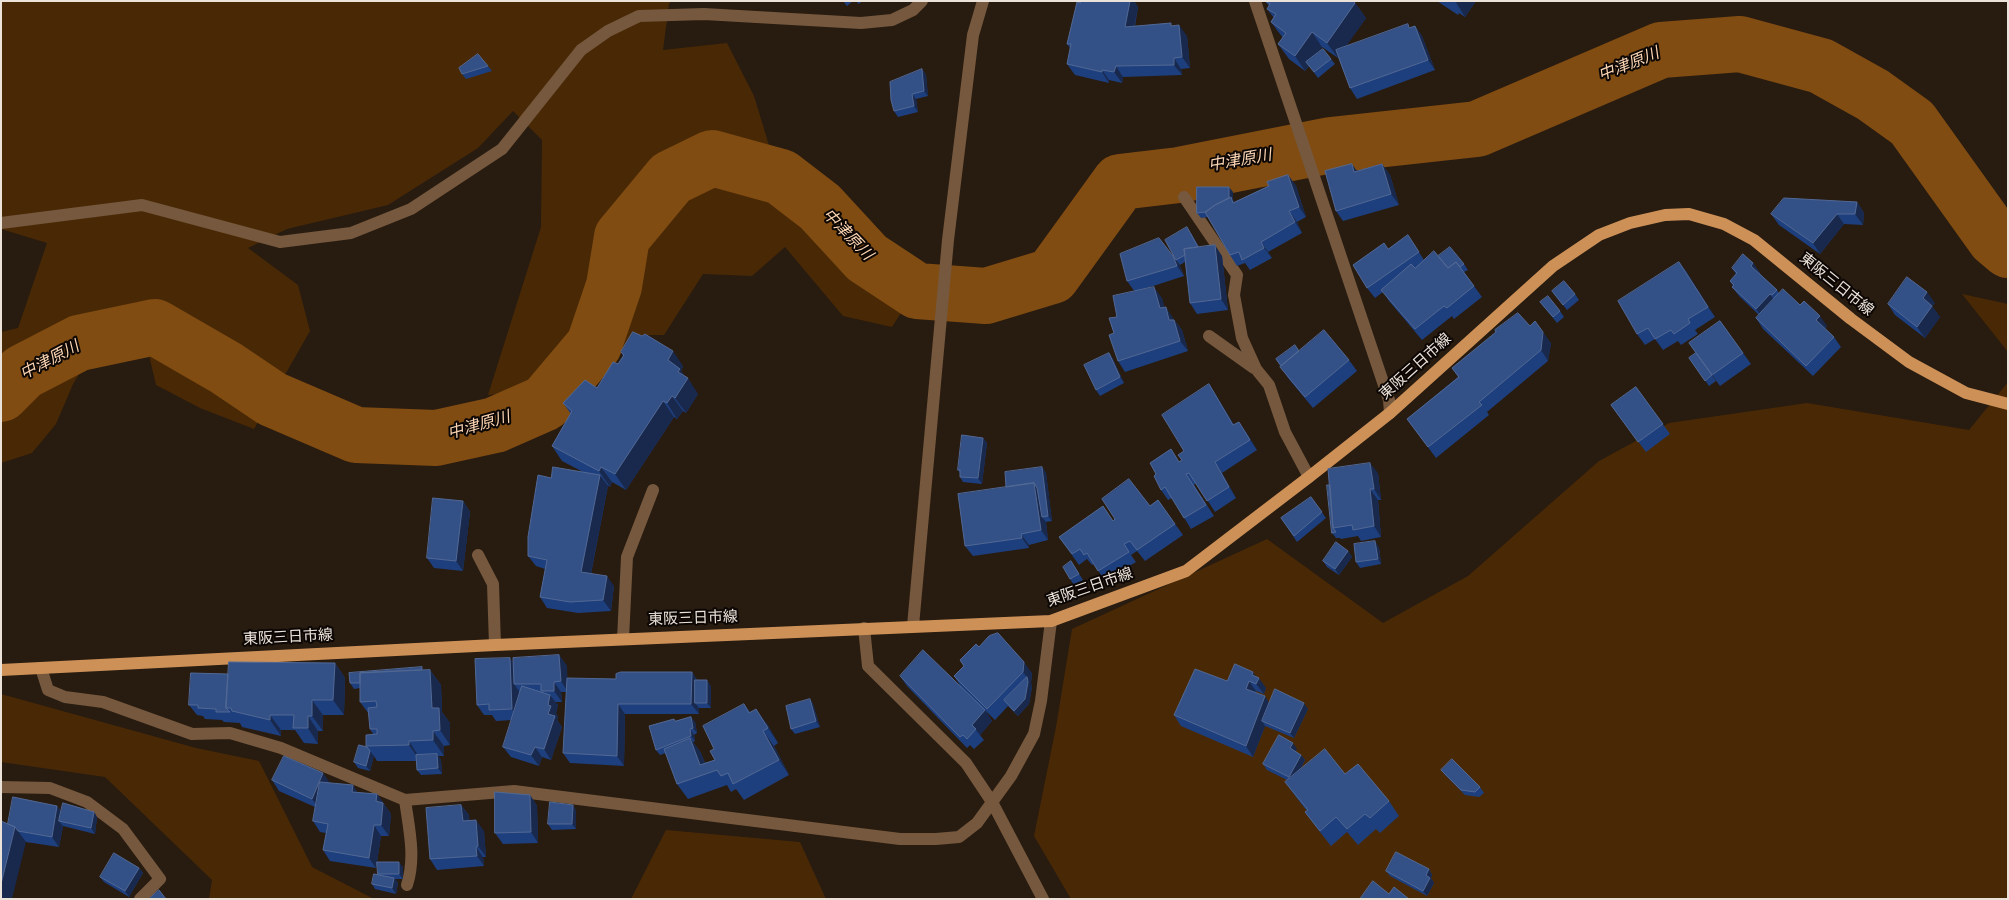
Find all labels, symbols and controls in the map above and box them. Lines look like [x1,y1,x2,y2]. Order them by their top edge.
water label: 中津原川 [1596,44,1662,86]
water label: 中津原川 [1207,146,1273,176]
water label: 中津原川 [818,205,876,265]
street label: 東阪三日市線 [1795,250,1877,320]
street label: 東阪三日市線 [1377,330,1455,404]
water label: 中津原川 [17,338,83,384]
water label: 中津原川 [446,408,512,444]
street label: 東阪三日市線 [1045,565,1135,611]
street label: 東阪三日市線 [648,608,738,630]
street label: 東阪三日市線 [243,627,333,649]

